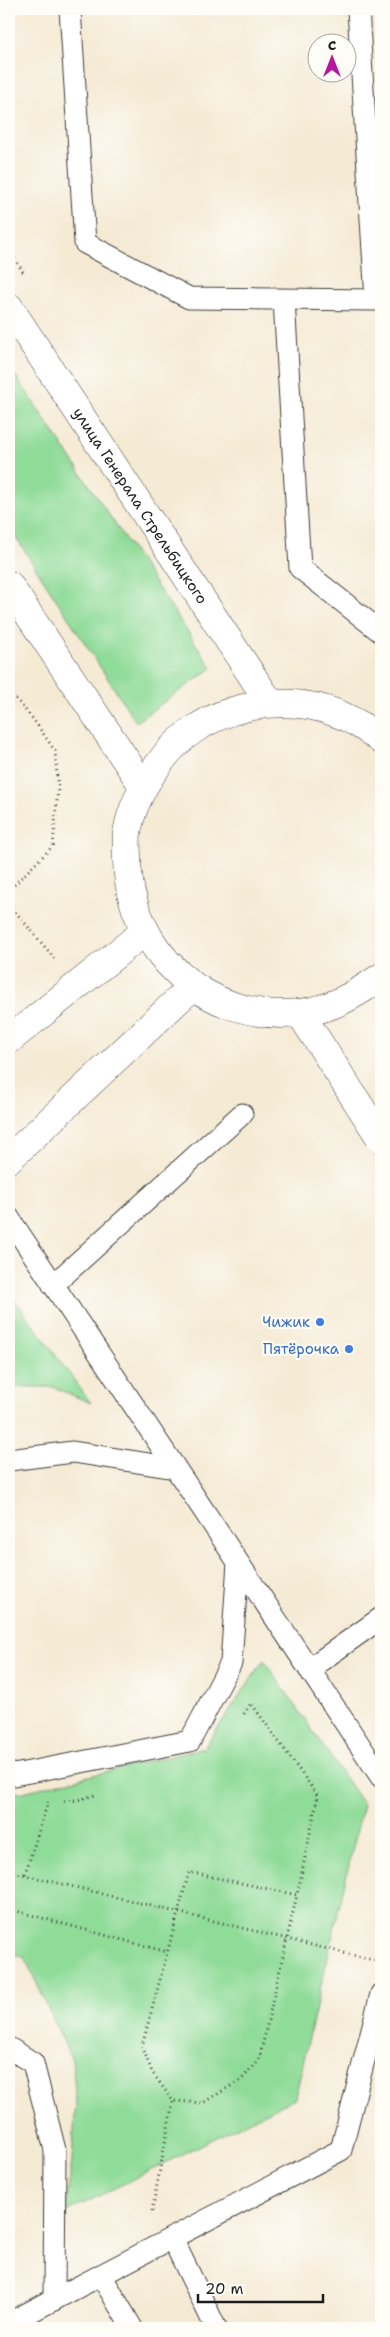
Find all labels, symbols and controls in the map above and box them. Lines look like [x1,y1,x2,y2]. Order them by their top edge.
north arrow [308,32,358,82]
text: С [328,36,336,54]
street label: улица Генерала Стрельбицкого [68,404,212,608]
place label: Чижик [262,1312,310,1332]
marker: Чижик [314,1316,326,1328]
place label: Пятёрочка [263,1339,340,1359]
marker: Пятёрочка [343,1343,355,1355]
scale bar [198,2272,322,2304]
text: 20 m [205,2279,244,2299]

